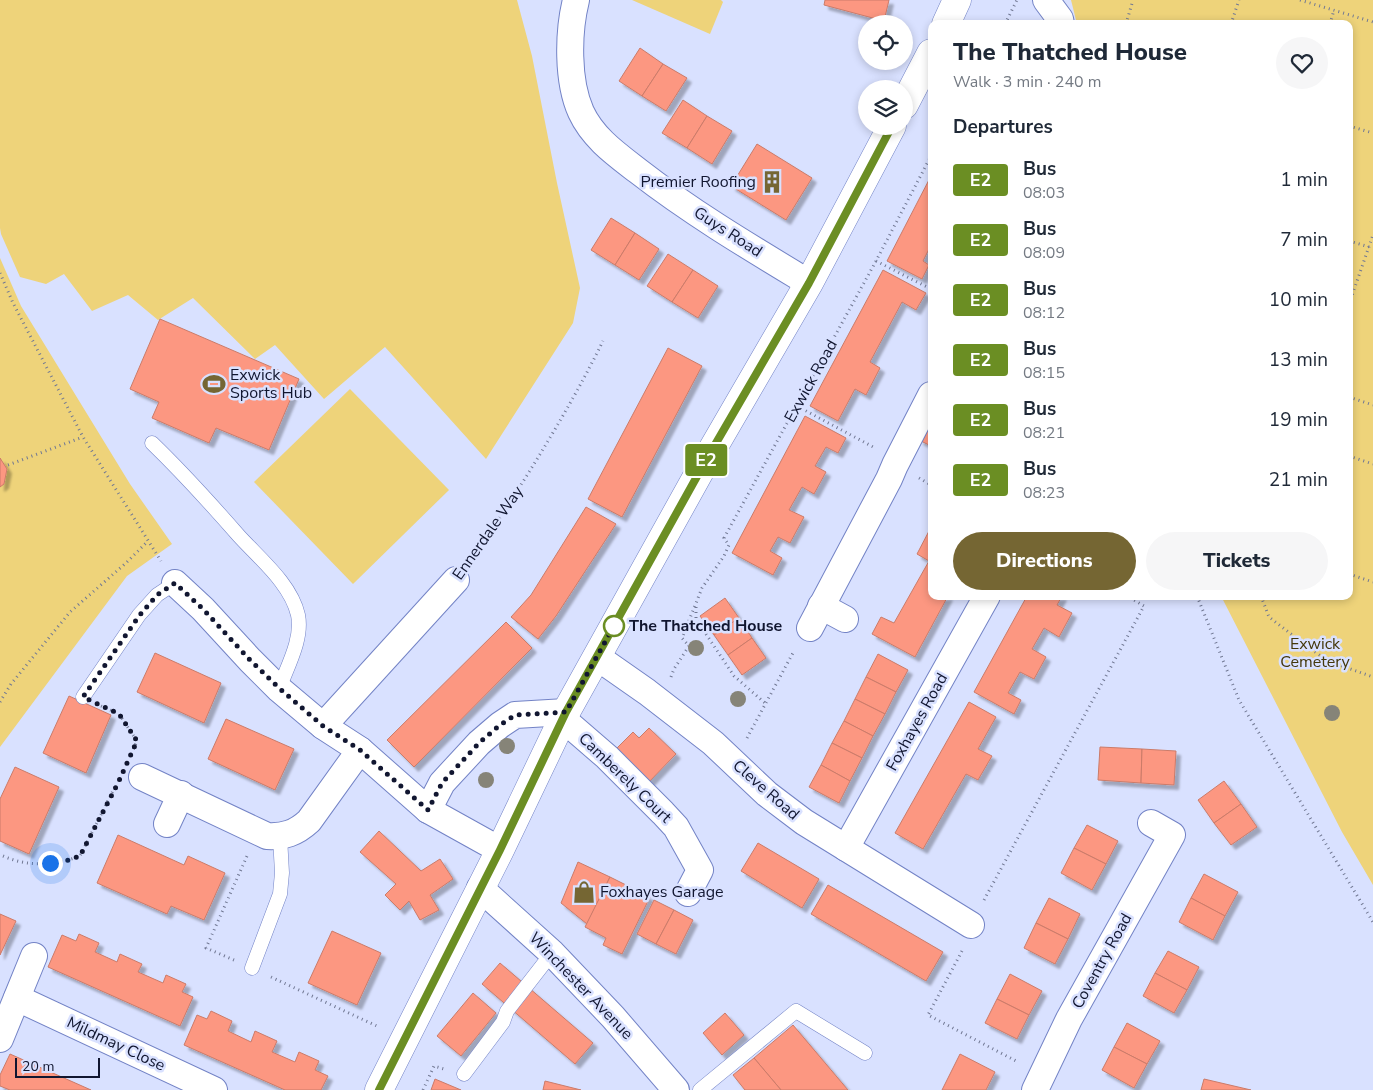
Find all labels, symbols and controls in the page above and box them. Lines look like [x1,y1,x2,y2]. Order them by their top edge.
map controls [858,15,913,135]
button: locate [858,15,913,70]
text: The Thatched House [953,36,1187,68]
button: heart [1276,37,1328,89]
text: Walk · 3 min · 240 m [953,71,1101,93]
button: layers [858,80,913,135]
text: Departures [953,114,1053,140]
text: Bus [1023,156,1056,182]
text: 1 min [1280,167,1328,193]
text: E2 [970,168,991,192]
building icon: Premier Roofing [759,169,785,195]
place label: Premier Roofing [640,171,756,193]
text: 08:03 [1023,182,1065,204]
street label: Guys Road [689,202,767,262]
text: Bus [1023,216,1056,242]
text: 7 min [1280,227,1328,253]
text: E2 [970,228,991,252]
text: 08:09 [1023,242,1065,264]
text: Bus [1023,276,1056,302]
text: 10 min [1269,287,1328,313]
text: E2 [970,288,991,312]
text: 08:12 [1023,302,1065,324]
street label: Exwick Road [779,336,843,426]
text: Bus [1023,336,1056,362]
text: 13 min [1269,347,1328,373]
text: E2 [970,348,991,372]
text: 08:15 [1023,362,1065,384]
place label: Exwick Sports Hub [230,364,312,404]
sports icon: Exwick Sports Hub [201,371,227,397]
text: Bus [1023,396,1056,422]
text: 19 min [1269,407,1328,433]
text: E2 [970,408,991,432]
text: 08:21 [1023,422,1065,444]
line badge: E2 [684,444,728,476]
text: E2 [695,448,717,472]
text: Bus [1023,456,1056,482]
text: 21 min [1269,467,1328,493]
text: E2 [970,468,991,492]
street label: Ennerdale Way [447,481,529,584]
text: 08:23 [1023,482,1065,504]
button: Directions [953,532,1136,590]
button: Tickets [1146,532,1328,590]
marker: The Thatched House [603,615,625,637]
place label: The Thatched House [629,615,783,637]
park label: Exwick Cemetery [1280,633,1350,673]
street label: Foxhayes Road [881,669,953,775]
street label: Camberely Court [574,728,677,828]
street label: Cleve Road [728,755,804,825]
your location [38,851,63,876]
shop icon: Foxhayes Garage [571,879,597,905]
place label: Foxhayes Garage [600,881,724,903]
street label: Coventry Road [1067,909,1137,1013]
street label: Winchester Avenue [524,928,638,1044]
street label: Mildmay Close [63,1012,169,1076]
scale bar [15,1055,100,1078]
text: 20 m [22,1057,54,1076]

